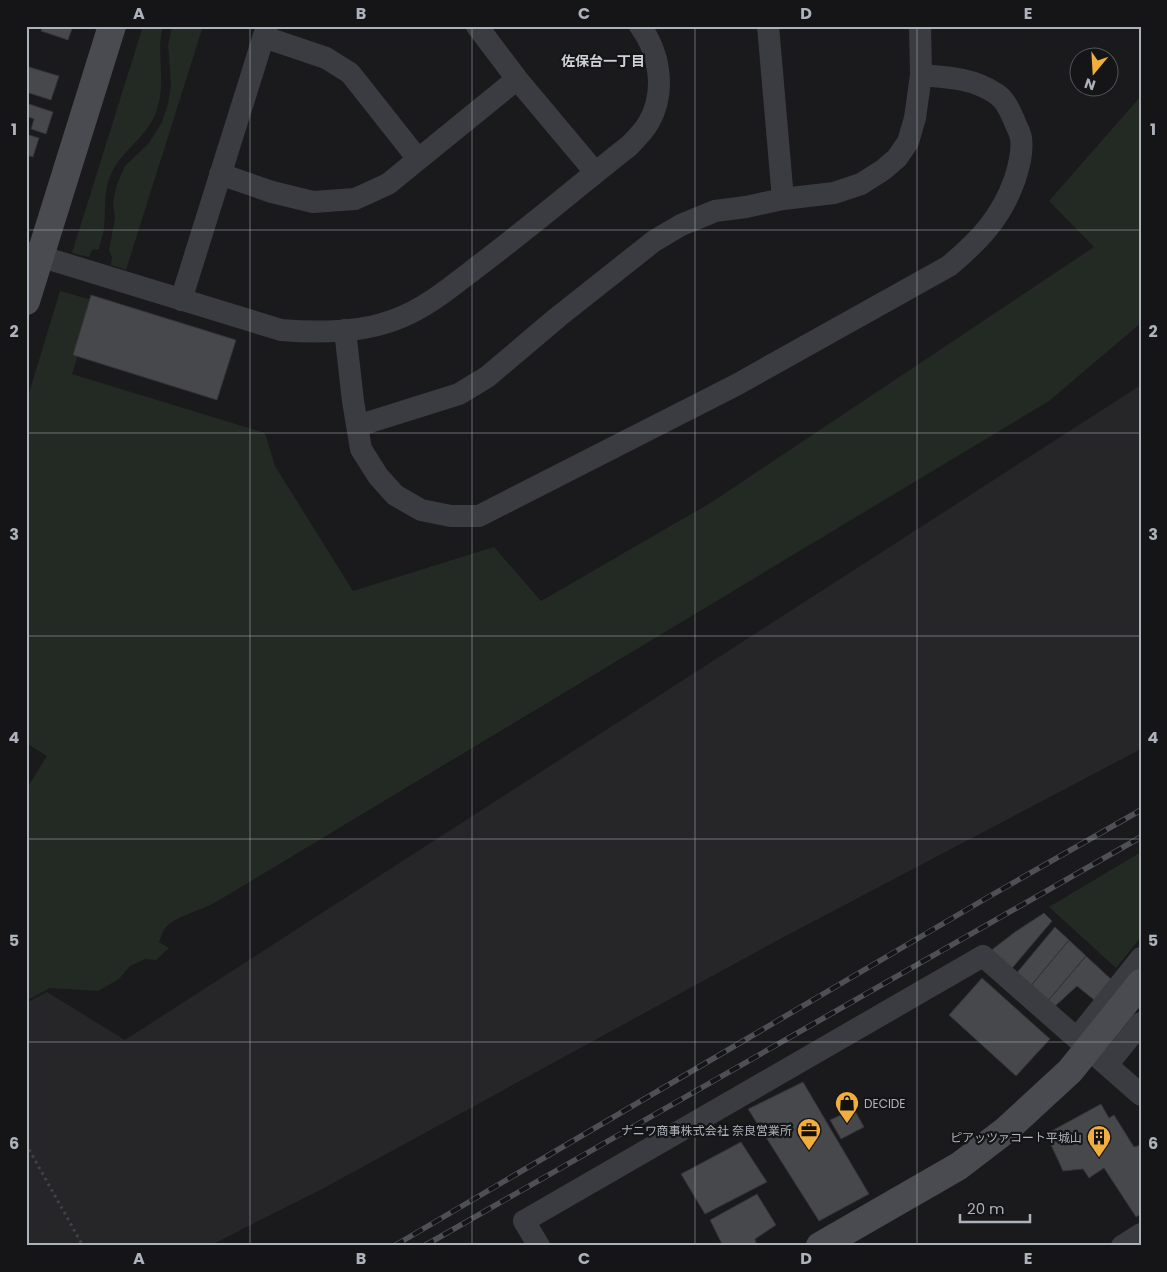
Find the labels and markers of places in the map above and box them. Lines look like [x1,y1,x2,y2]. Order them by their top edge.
shop icon: DECIDE [834,1090,860,1124]
place label: DECIDE [864,1095,906,1112]
office icon: ナニワ商事株式会社 奈良営業所 [796,1117,822,1151]
place label: ナニワ商事株式会社 奈良営業所 [621,1122,792,1139]
building icon: ピアッツァコート平城山 [1086,1124,1112,1158]
place label: ピアッツァコート平城山 [950,1129,1082,1146]

